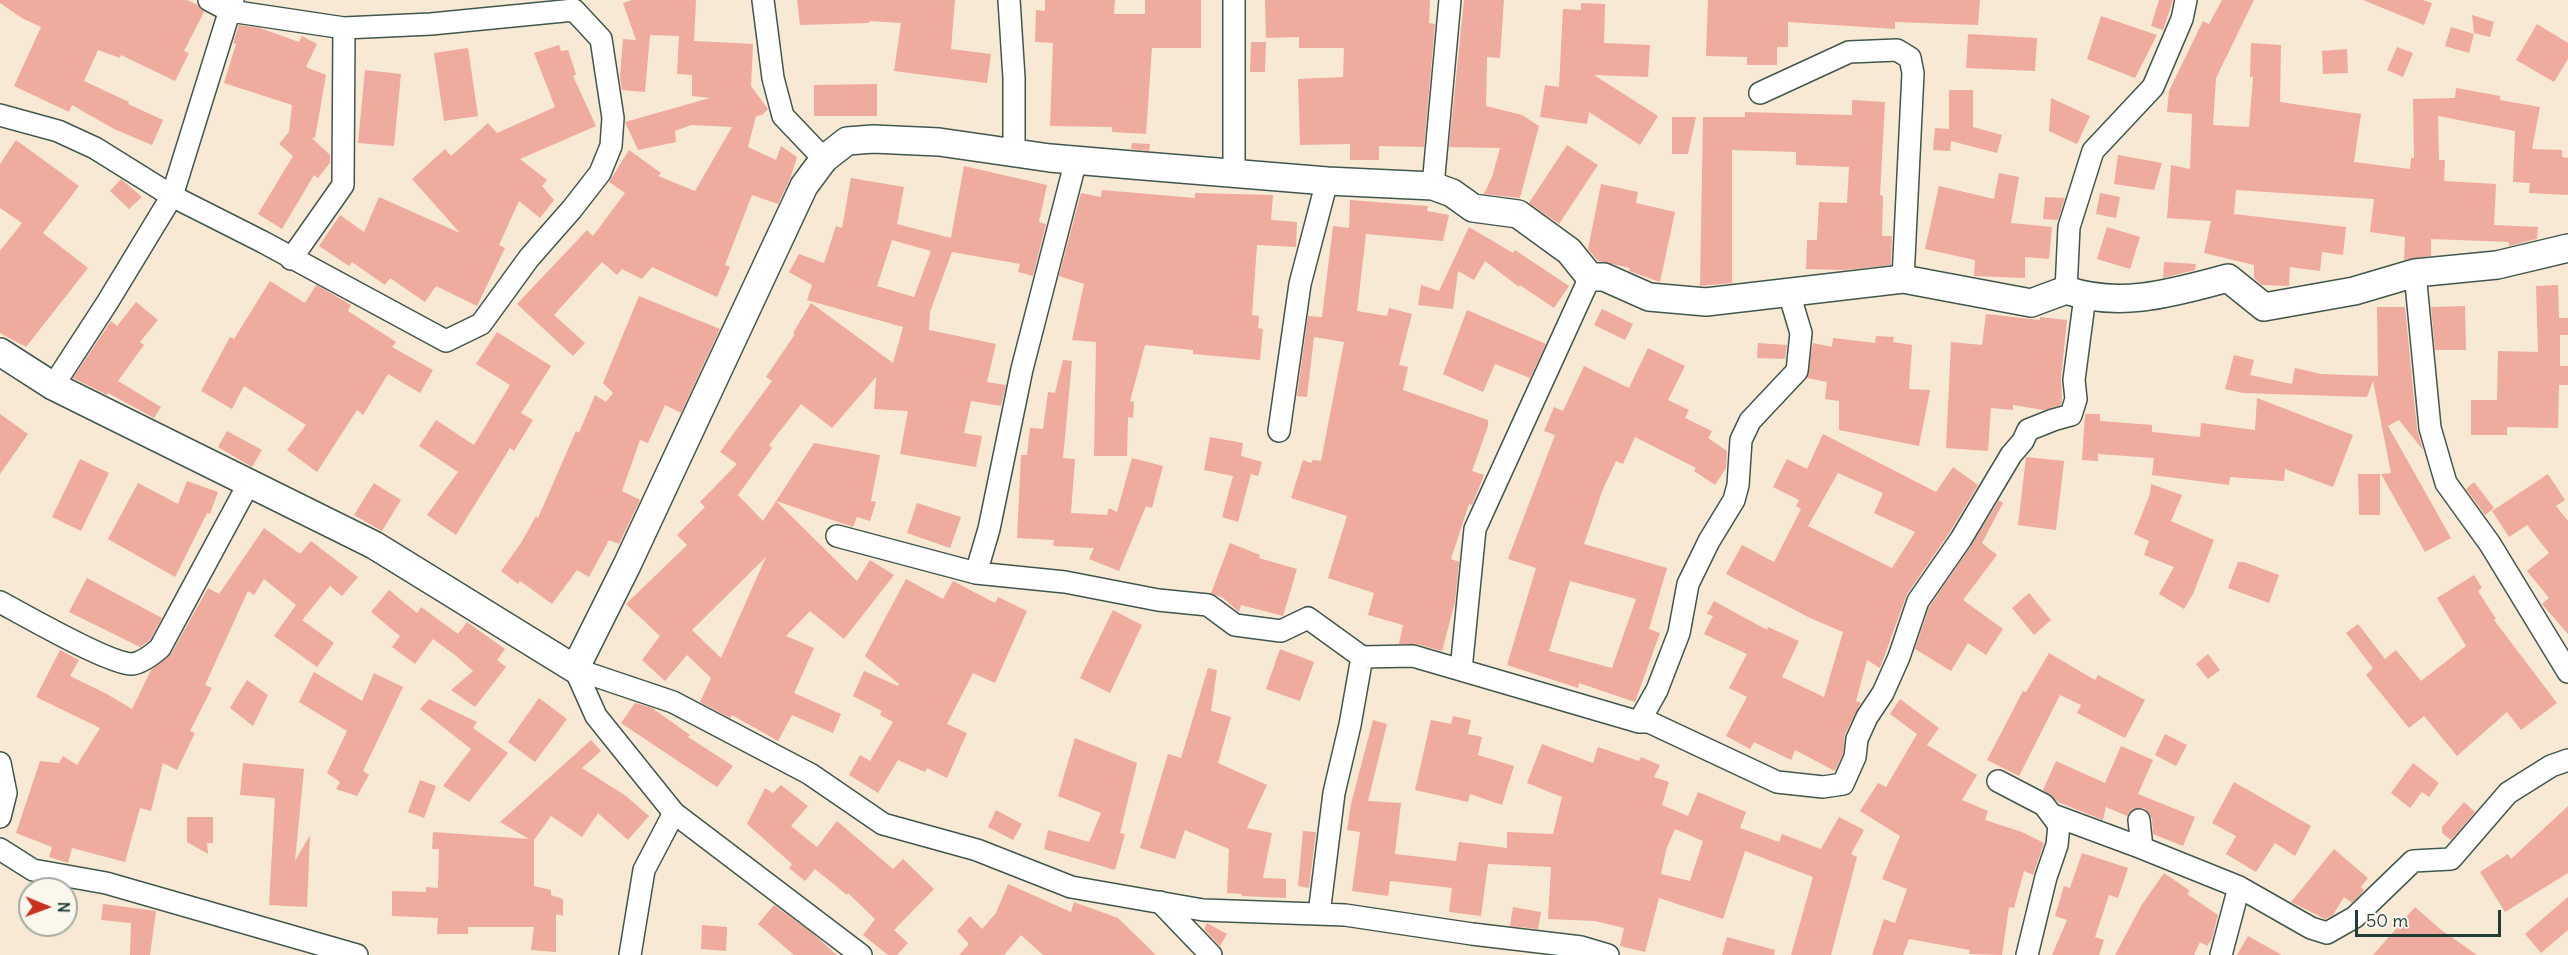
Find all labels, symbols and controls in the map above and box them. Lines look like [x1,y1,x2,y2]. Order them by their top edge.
north arrow [18,877,78,937]
scale bar [2358,898,2504,936]
text: N [54,902,74,913]
text: 50 m [2366,909,2408,932]

